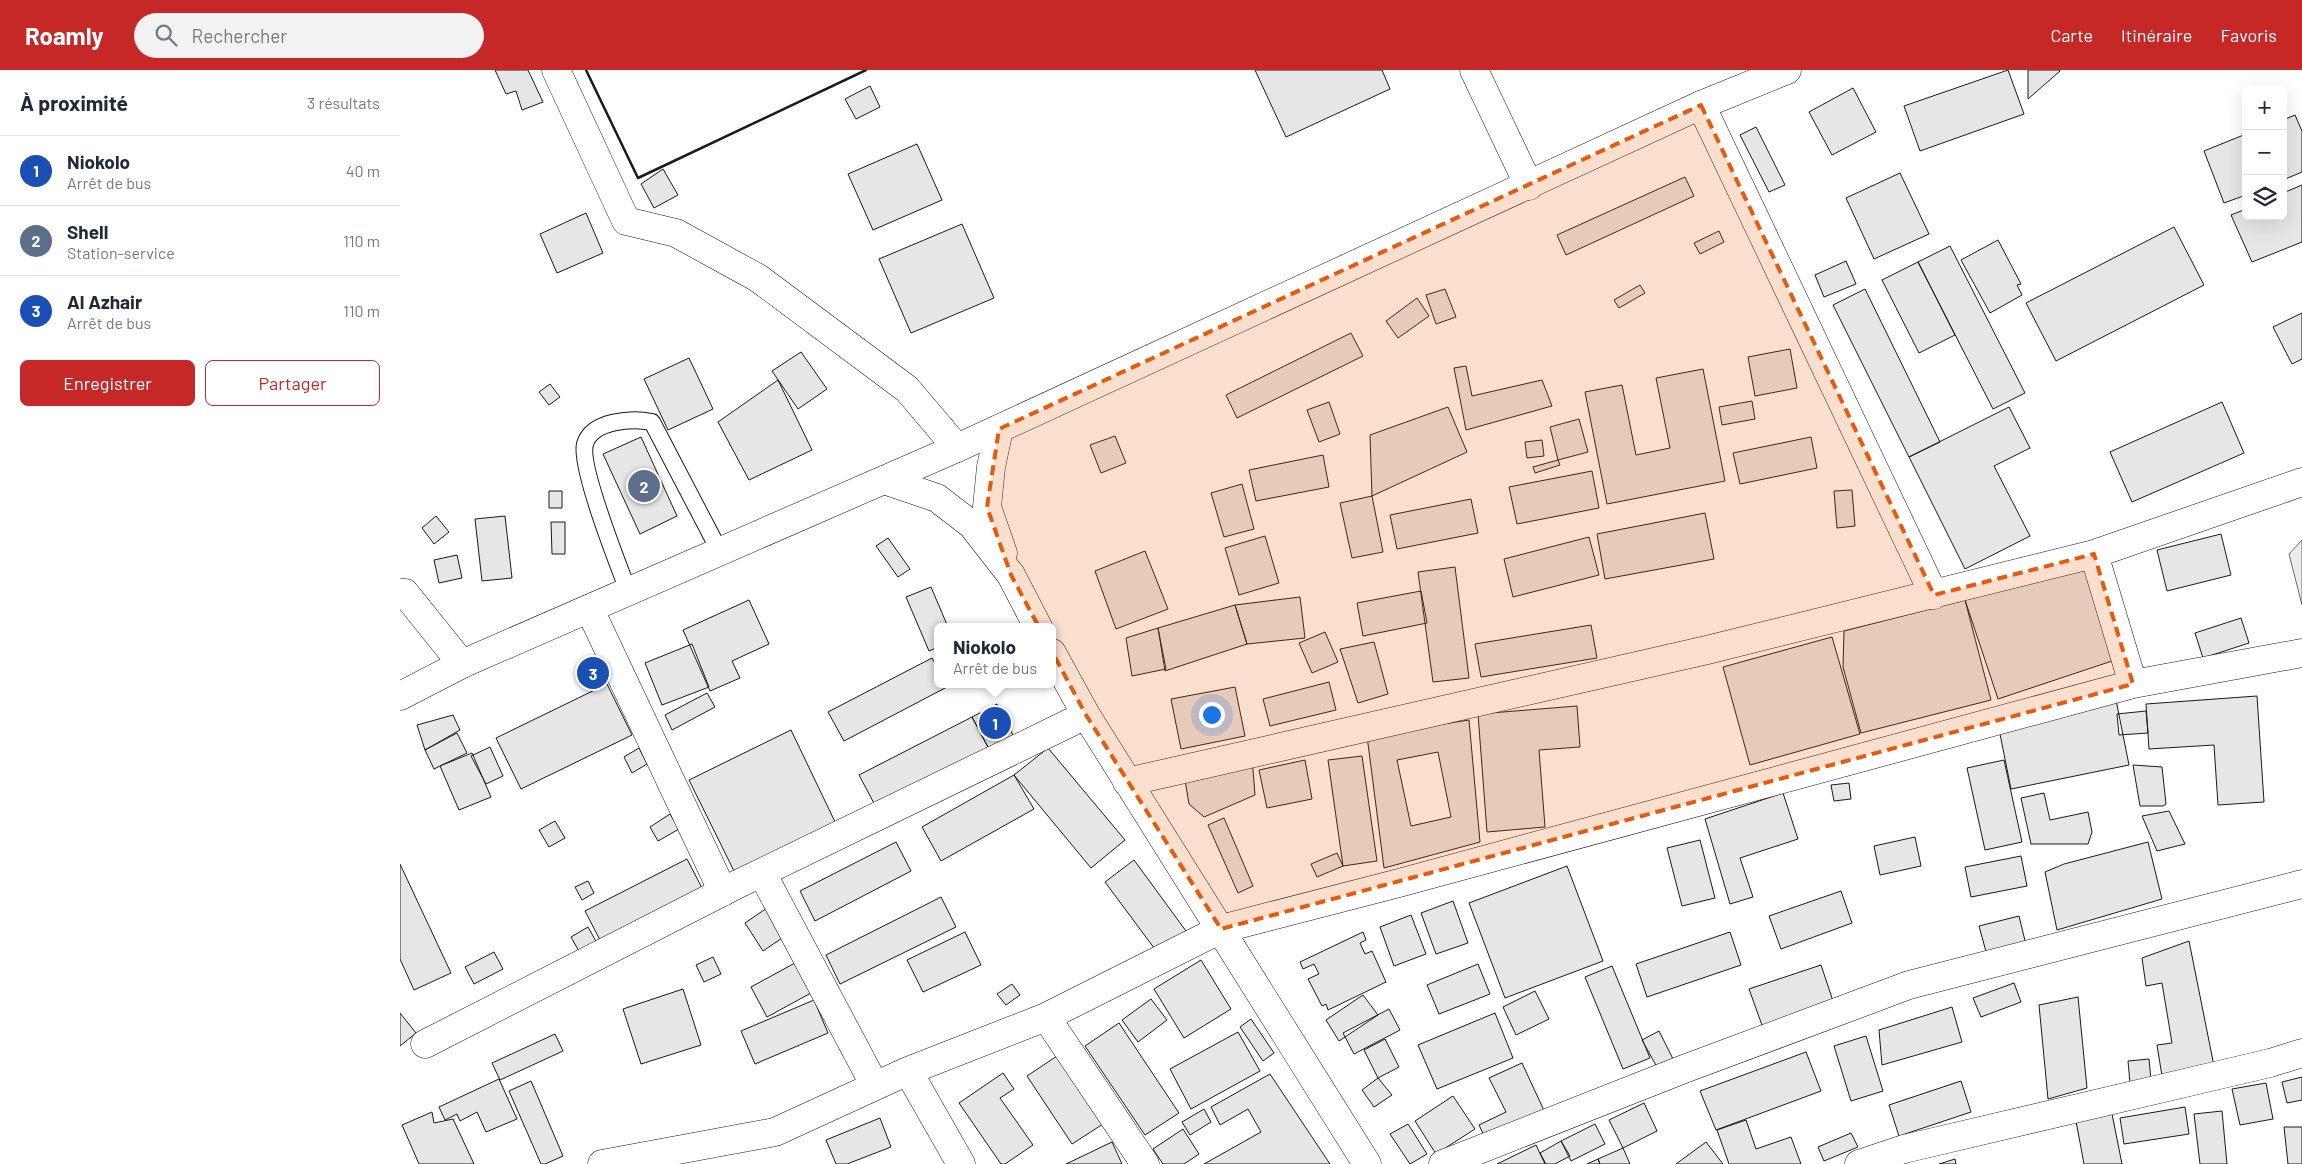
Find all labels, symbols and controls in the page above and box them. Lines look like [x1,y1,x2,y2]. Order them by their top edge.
search box [134,13,484,58]
text: Roamly [25,21,104,50]
icon: search [152,21,180,49]
text: Rechercher [192,24,287,47]
text: Carte [2050,24,2093,46]
text: Itinéraire [2121,24,2192,46]
text: Favoris [2220,24,2277,46]
map controls [2242,85,2287,220]
button: + [2242,85,2287,130]
text: À proximité [20,90,128,115]
text: 3 résultats [307,93,380,112]
button: − [2242,130,2287,175]
text: Niokolo [67,150,130,173]
text: 1 [33,161,39,180]
text: 40 m [346,161,380,180]
text: Arrêt de bus [67,173,151,192]
button: layers [2242,175,2287,220]
text: Shell [67,220,108,243]
text: 2 [32,231,40,250]
text: 110 m [343,231,380,250]
text: Station-service [67,243,175,262]
text: Al Azhair [67,290,142,313]
text: 3 [32,301,40,320]
text: 110 m [343,301,380,320]
text: Arrêt de bus [67,313,151,332]
button: Enregistrer [20,360,195,406]
button: Partager [205,360,380,406]
pin: 2 [628,467,660,505]
popup [934,623,1056,688]
text: Niokolo [953,635,1016,658]
pin: 3 [577,654,609,692]
text: Arrêt de bus [953,658,1037,677]
your location [1199,702,1225,728]
pin: 1 [979,704,1011,742]

